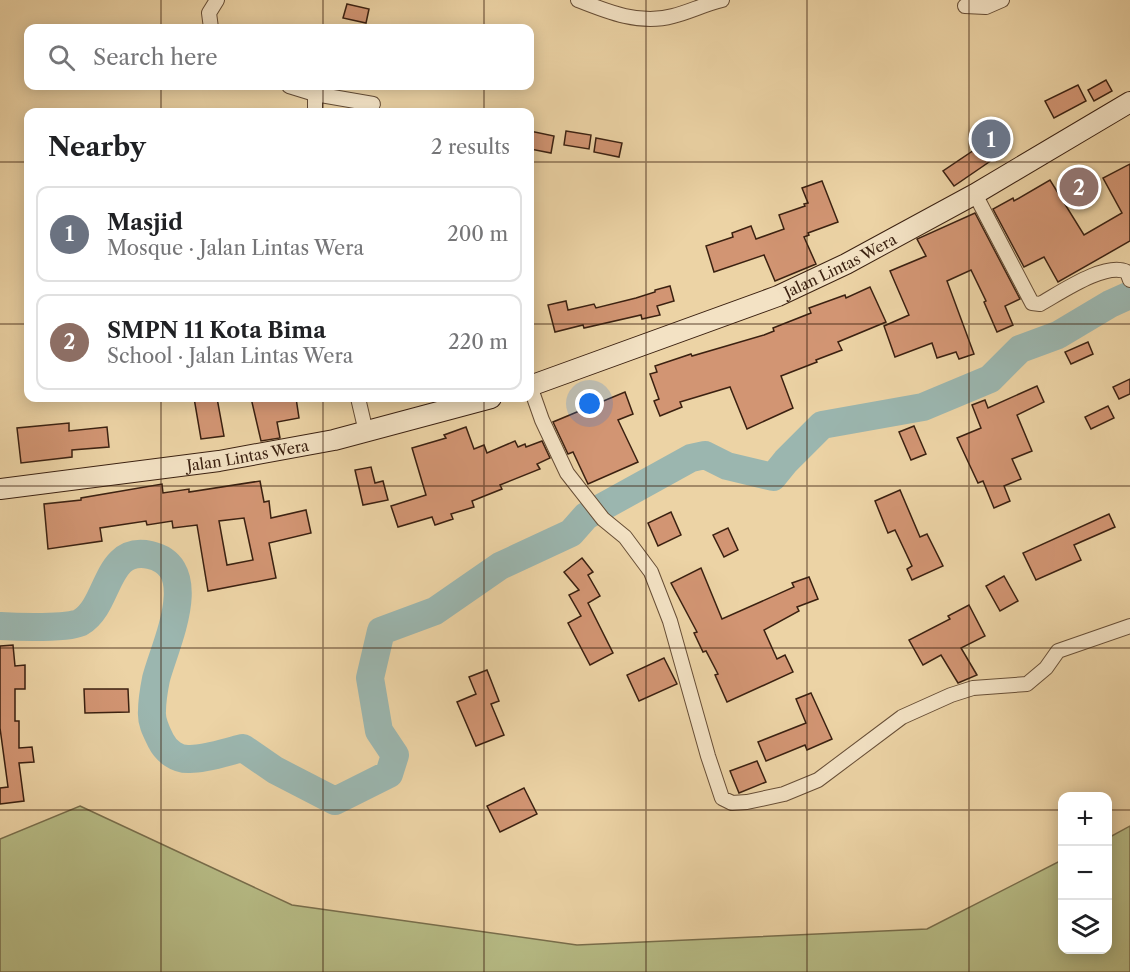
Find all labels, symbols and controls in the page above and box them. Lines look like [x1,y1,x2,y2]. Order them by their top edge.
search box [24,24,534,90]
icon: search [45,41,78,74]
text: Search here [93,44,218,71]
pin: 1 [972,116,1010,162]
text: Nearby [48,131,146,163]
text: 2 results [431,135,510,159]
pin: 2 [1060,164,1098,210]
text: Masjid [107,209,183,236]
text: 1 [65,222,74,246]
text: 200 m [447,222,508,246]
street label: Jalan Lintas Wera [779,229,900,302]
text: Mosque · Jalan Lintas Wera [107,236,364,260]
text: SMPN 11 Kota Bima [107,317,326,344]
text: 2 [64,330,75,354]
text: 220 m [448,330,508,354]
text: School · Jalan Lintas Wera [107,344,353,368]
your location [575,389,604,418]
street label: Jalan Lintas Wera [184,435,310,475]
map controls [1058,792,1112,954]
button: + [1058,792,1112,846]
button: − [1058,846,1112,900]
button: layers [1058,900,1112,954]

